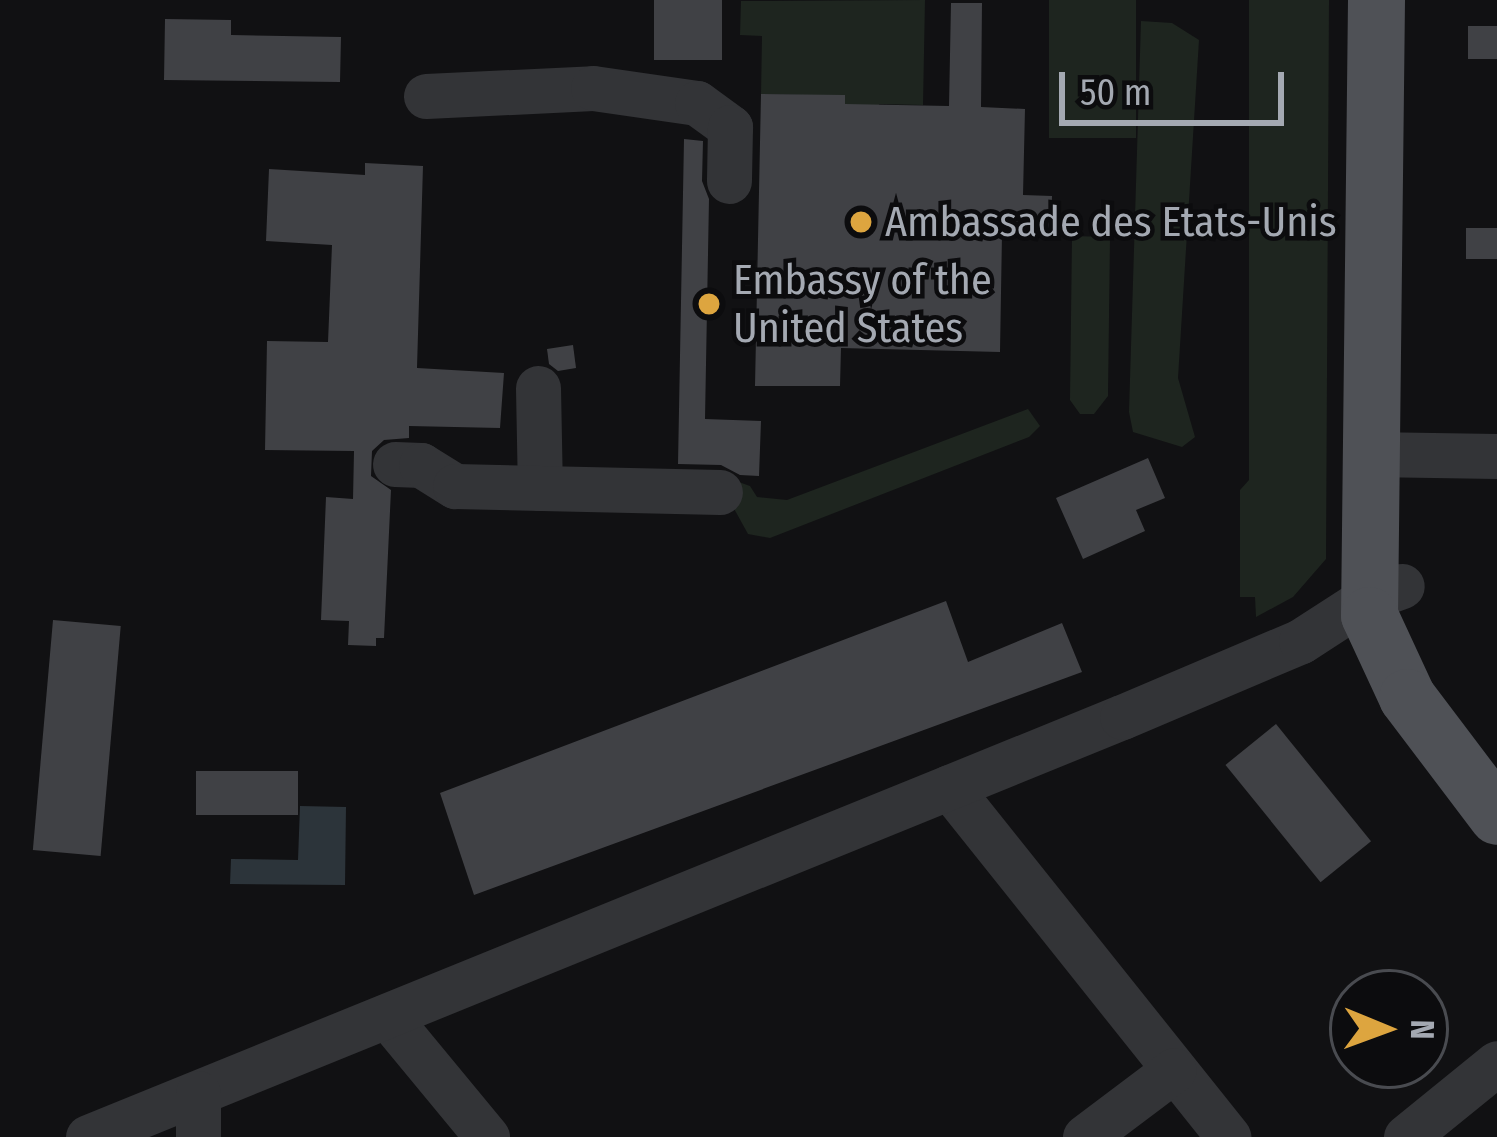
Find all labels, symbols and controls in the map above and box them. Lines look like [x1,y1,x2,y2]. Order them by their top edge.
scale bar [1065,48,1290,122]
text: 50 m [1080,71,1151,115]
place label: Ambassade des Etats-Unis [885,197,1337,247]
marker: Ambassade des Etats-Unis [848,209,874,235]
place label: Embassy of the United States [733,255,992,354]
marker: Embassy of the United States [696,291,722,317]
north arrow [1329,969,1449,1089]
text: N [1402,1019,1442,1040]

